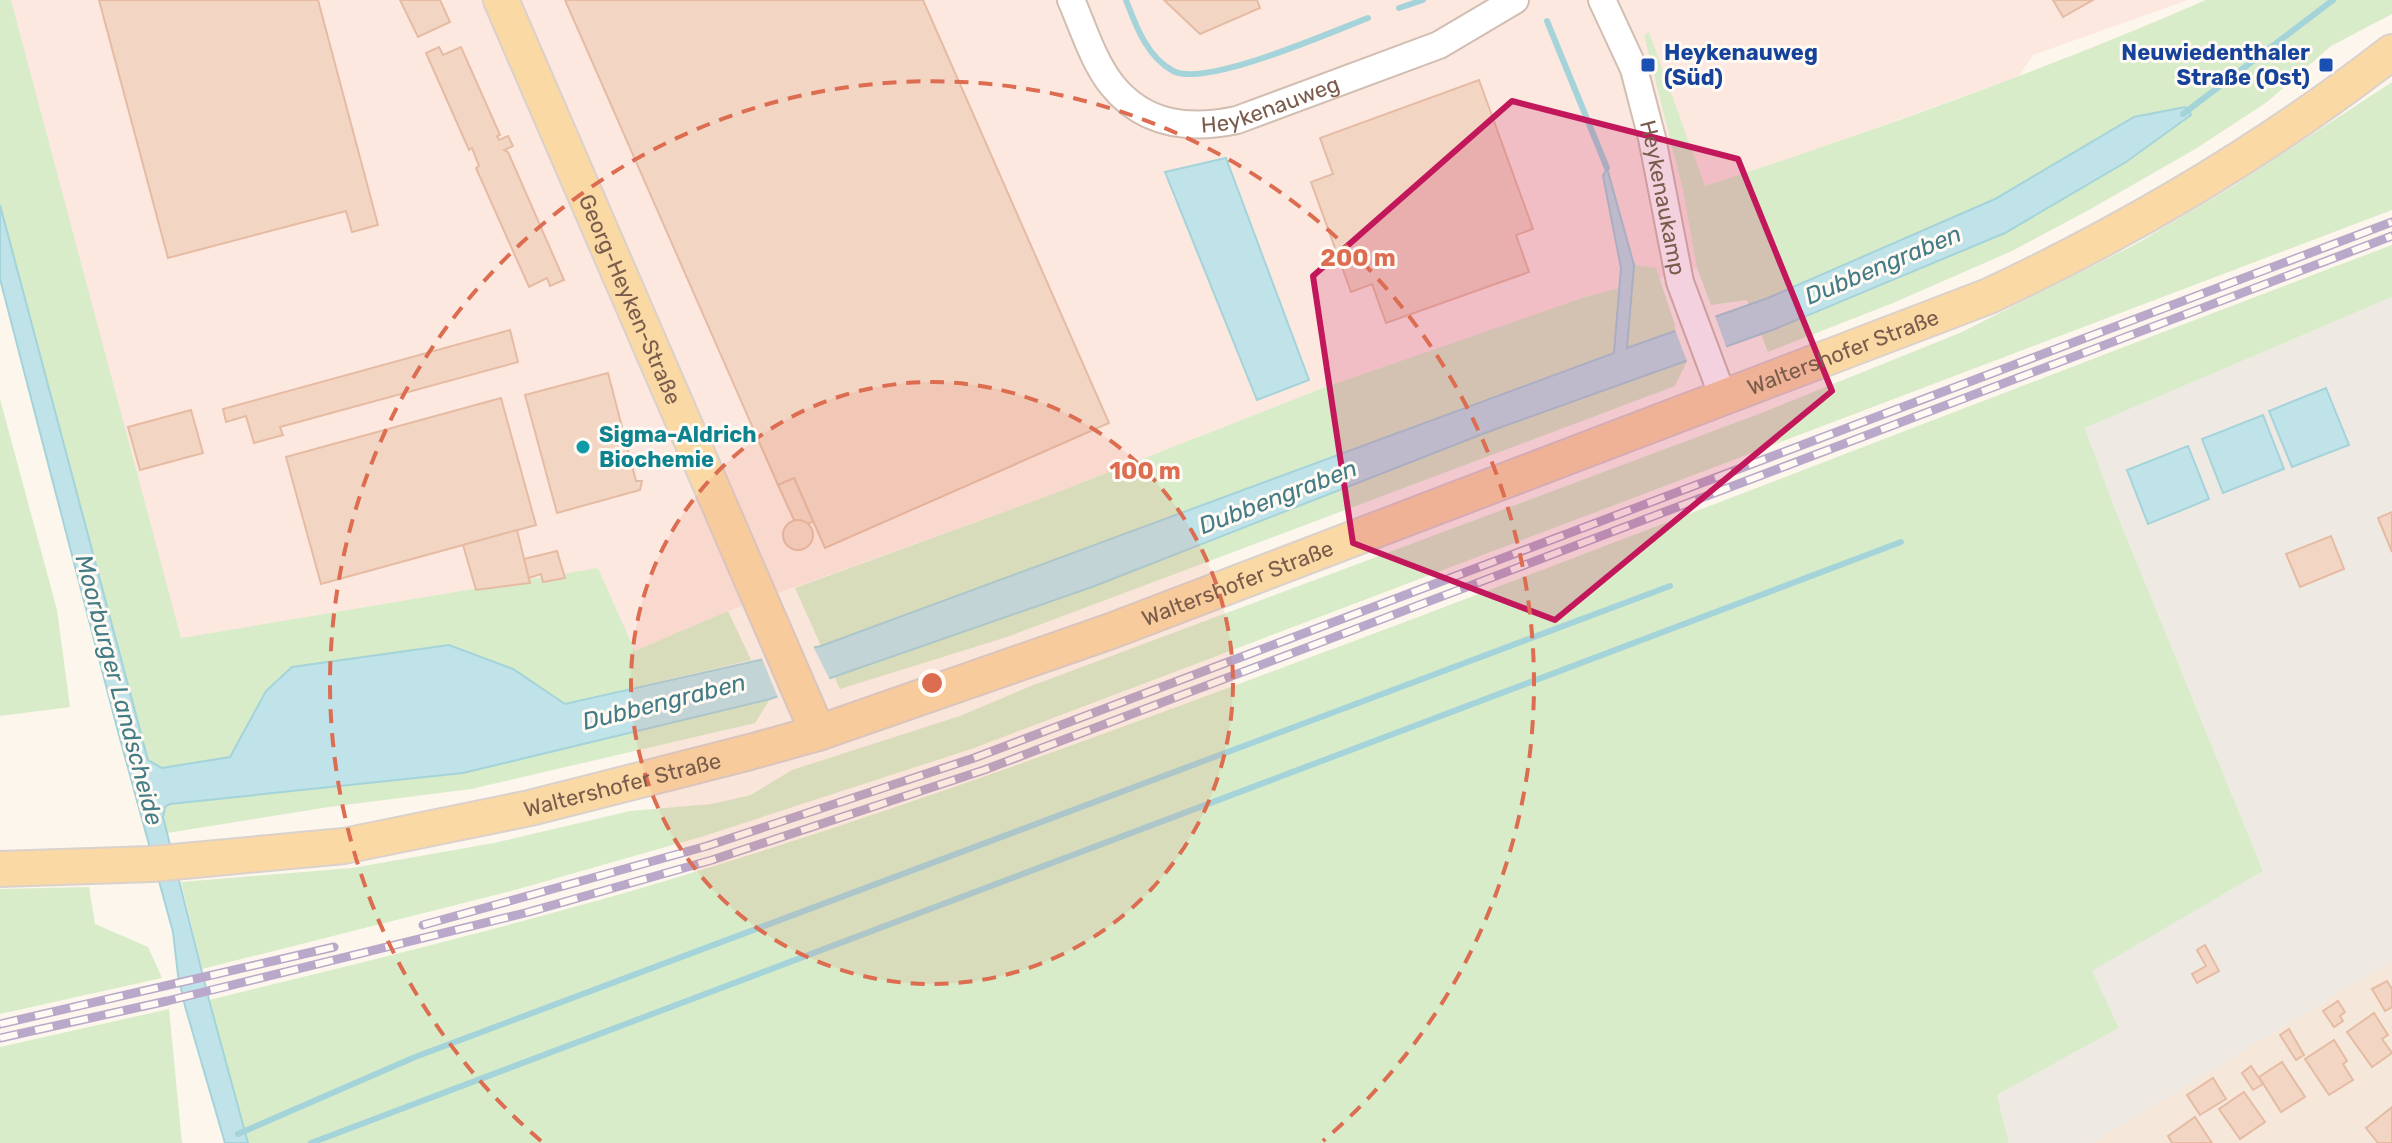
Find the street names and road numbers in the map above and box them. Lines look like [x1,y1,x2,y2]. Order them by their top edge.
street label: Heykenauweg [1200,70,1343,138]
street label: Heykenaukamp [1634,117,1692,277]
street label: Georg-Heyken-Straße [573,190,688,408]
street label: Waltershofer Straße [1743,303,1943,401]
street label: Waltershofer Straße [1138,534,1337,632]
street label: Waltershofer Straße [521,746,724,823]

